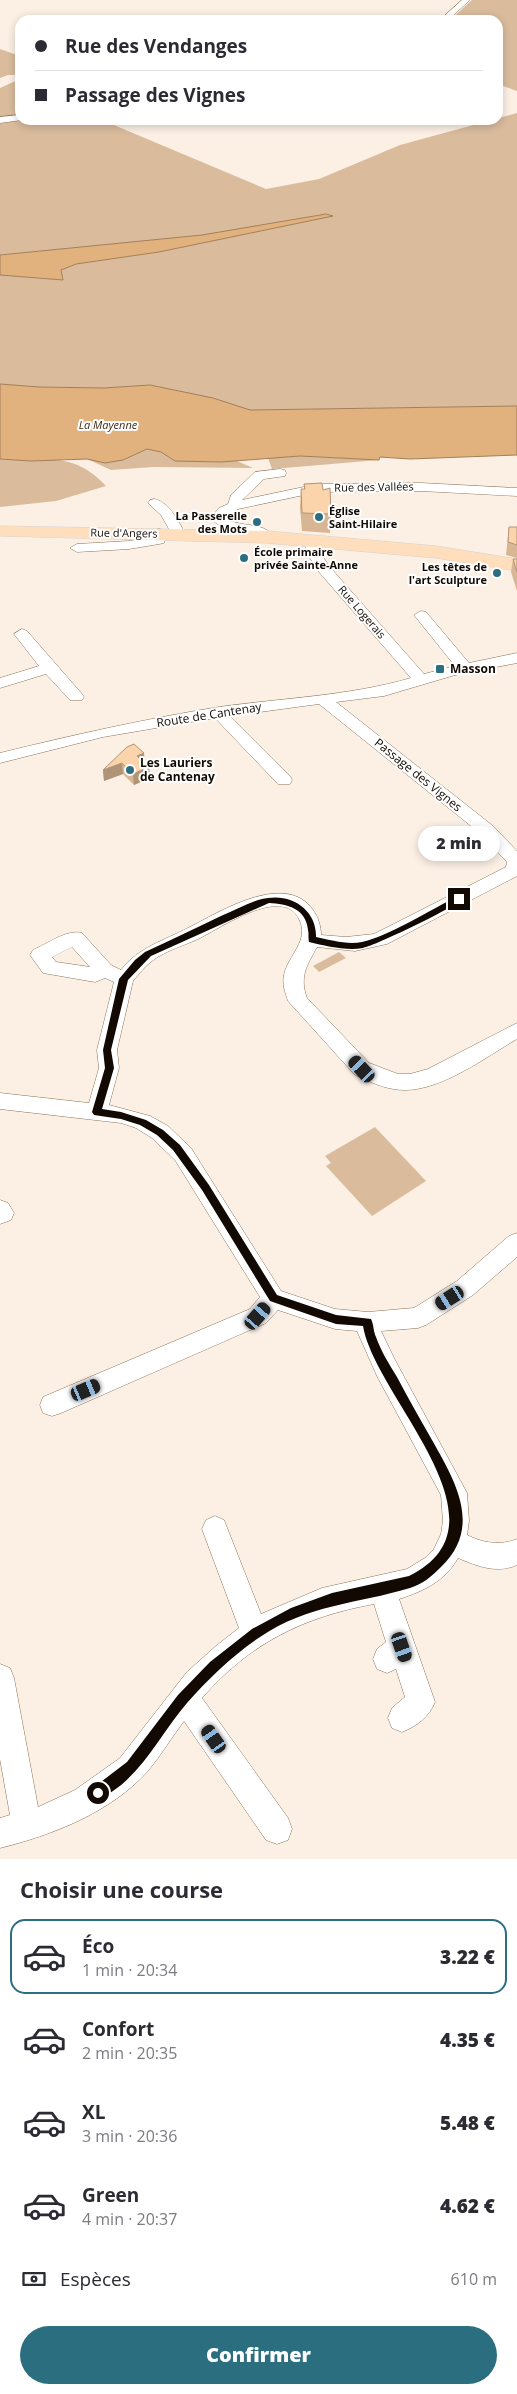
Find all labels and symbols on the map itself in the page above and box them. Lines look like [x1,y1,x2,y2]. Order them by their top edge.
water label: La Mayenne [79,417,138,432]
street label: Rue des Vallées [334,478,414,495]
place label: Église Saint-Hilaire [329,503,398,531]
place label: La Passerelle des Mots [176,508,248,536]
marker: Église Saint-Hilaire [313,511,325,523]
marker: La Passerelle des Mots [251,516,263,528]
street label: Rue d'Angers [90,524,158,541]
place label: École primaire privée Sainte-Anne [254,544,359,572]
marker: École primaire privée Sainte-Anne [238,552,250,564]
place label: Les têtes de l'art Sculpture [409,559,487,587]
marker: Les têtes de l'art Sculpture [491,567,503,579]
street label: Rue Logerais [335,582,390,641]
place label: Masson [450,660,496,677]
marker: Masson [434,663,446,675]
street label: Route de Cantenay [155,698,264,731]
street label: Passage des Vignes [371,734,466,815]
place label: Les Lauriers de Cantenay [140,754,215,785]
marker: Les Lauriers de Cantenay [124,764,136,776]
callout: 2 min [418,826,500,862]
route end [448,888,470,910]
car [346,1053,377,1085]
car [433,1284,466,1312]
car [242,1300,273,1332]
car [69,1377,102,1403]
car [390,1630,413,1664]
car [199,1722,228,1756]
route start [87,1782,109,1804]

